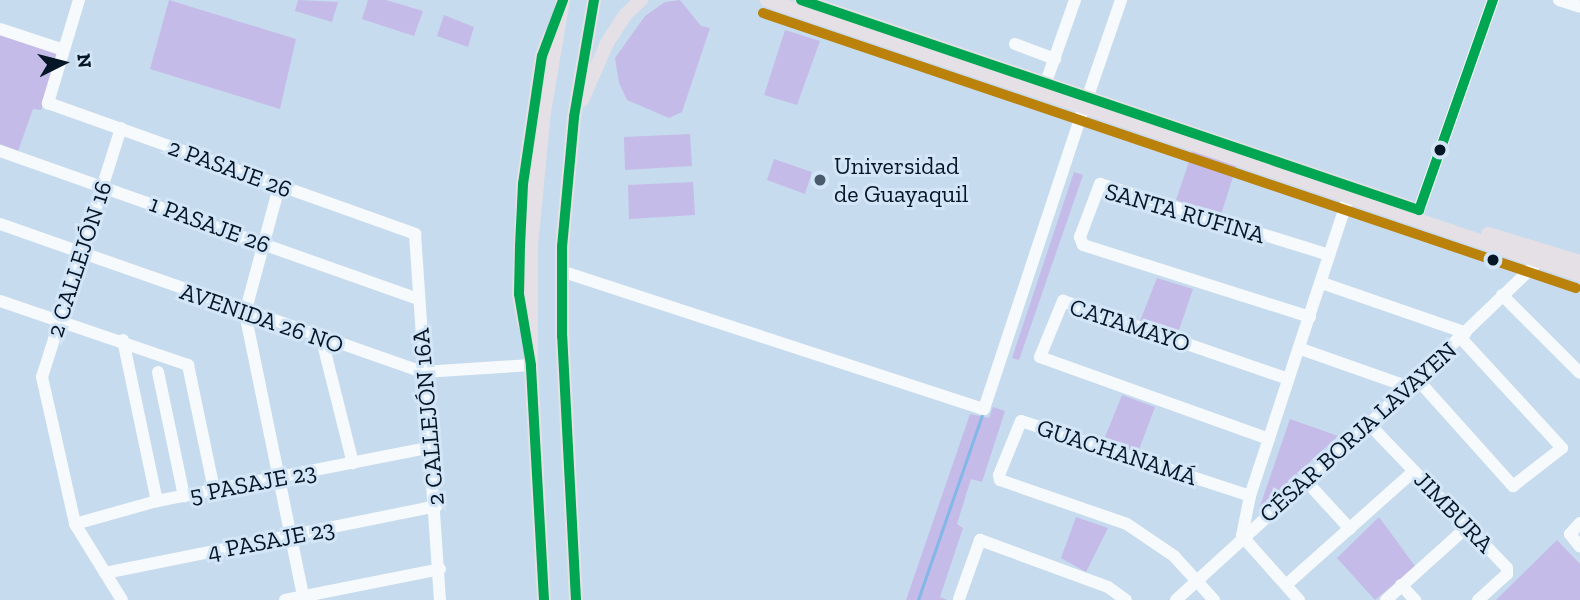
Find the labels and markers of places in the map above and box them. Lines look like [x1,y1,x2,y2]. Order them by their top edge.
unlabelled marker [1433,143,1447,157]
place label: Universidad de Guayaquil [834,152,968,208]
marker: Universidad de Guayaquil [812,172,828,188]
unlabelled marker [1486,253,1500,267]

